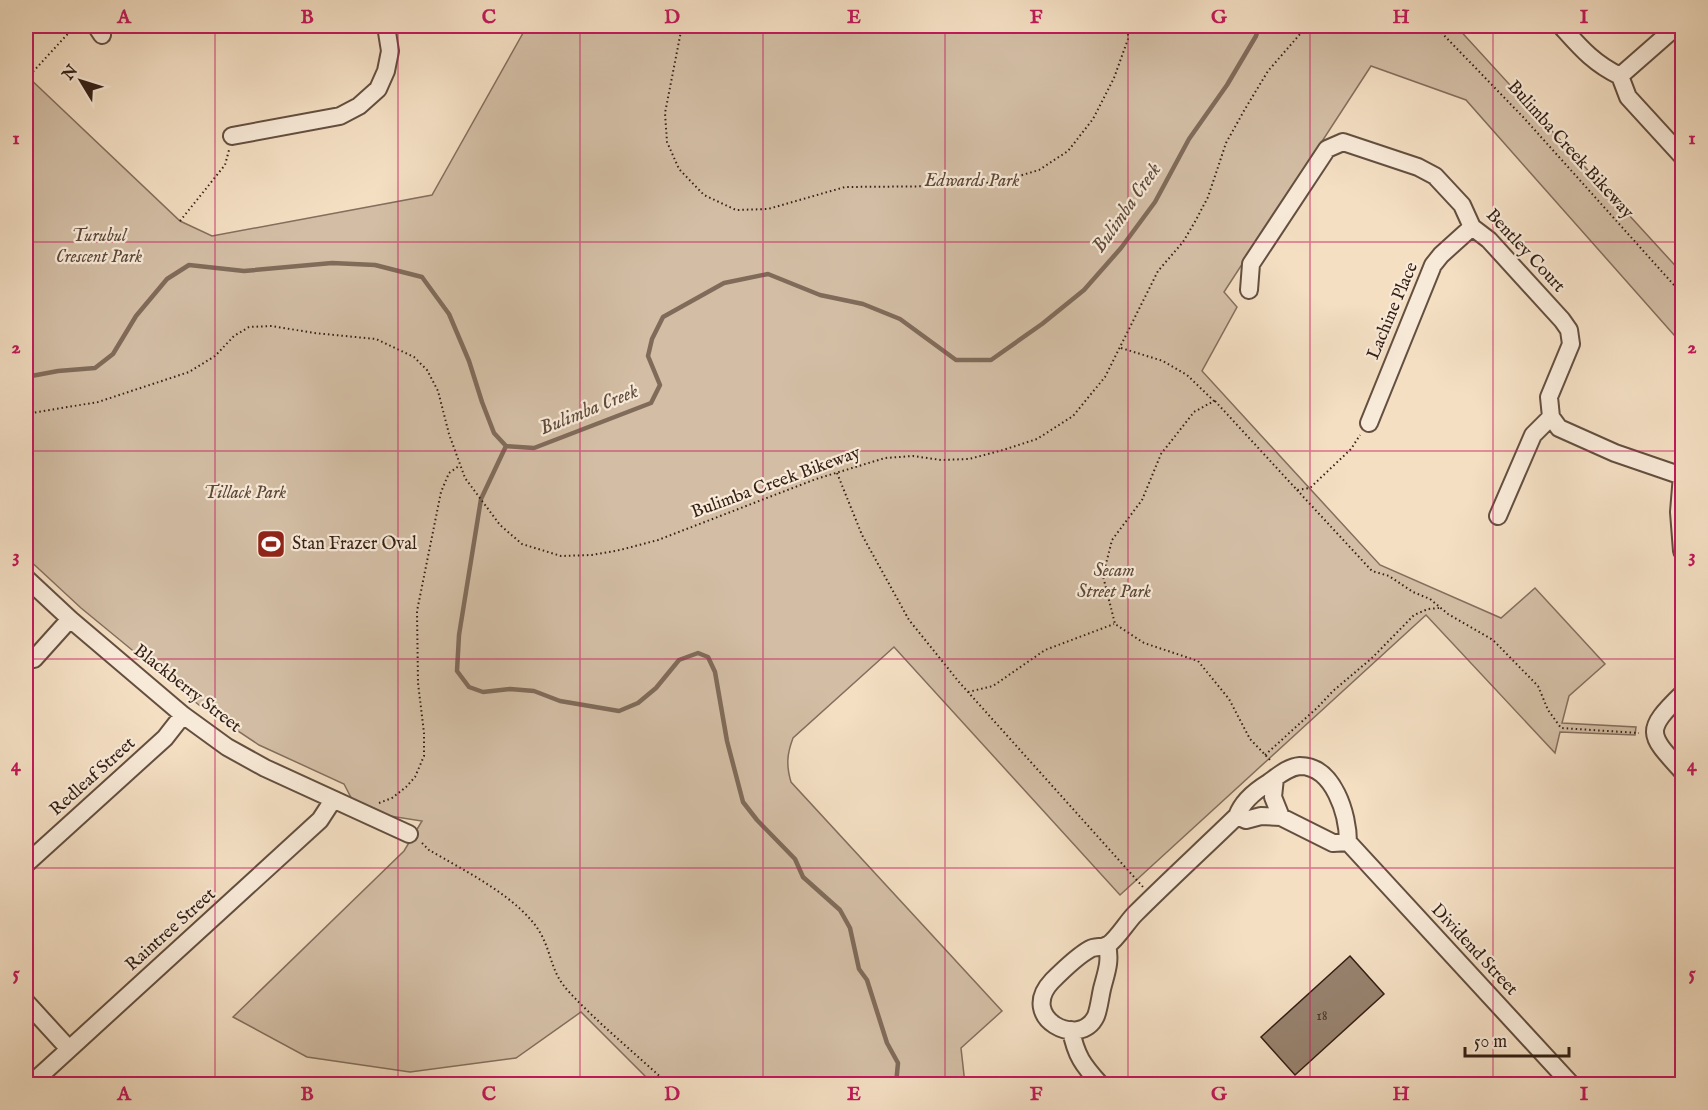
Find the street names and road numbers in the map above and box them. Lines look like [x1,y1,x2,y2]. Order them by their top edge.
street label: Bulimba Creek Bikeway [1502,76,1638,224]
street label: Bentley Court [1480,204,1570,298]
street label: Lachine Place [1362,259,1424,363]
street label: Bulimba Creek Bikeway [688,442,864,524]
street label: Blackberry Street [128,640,246,738]
street label: Redleaf Street [45,732,141,822]
street label: Raintree Street [121,883,221,977]
street label: Dividend Street [1425,899,1523,1001]

